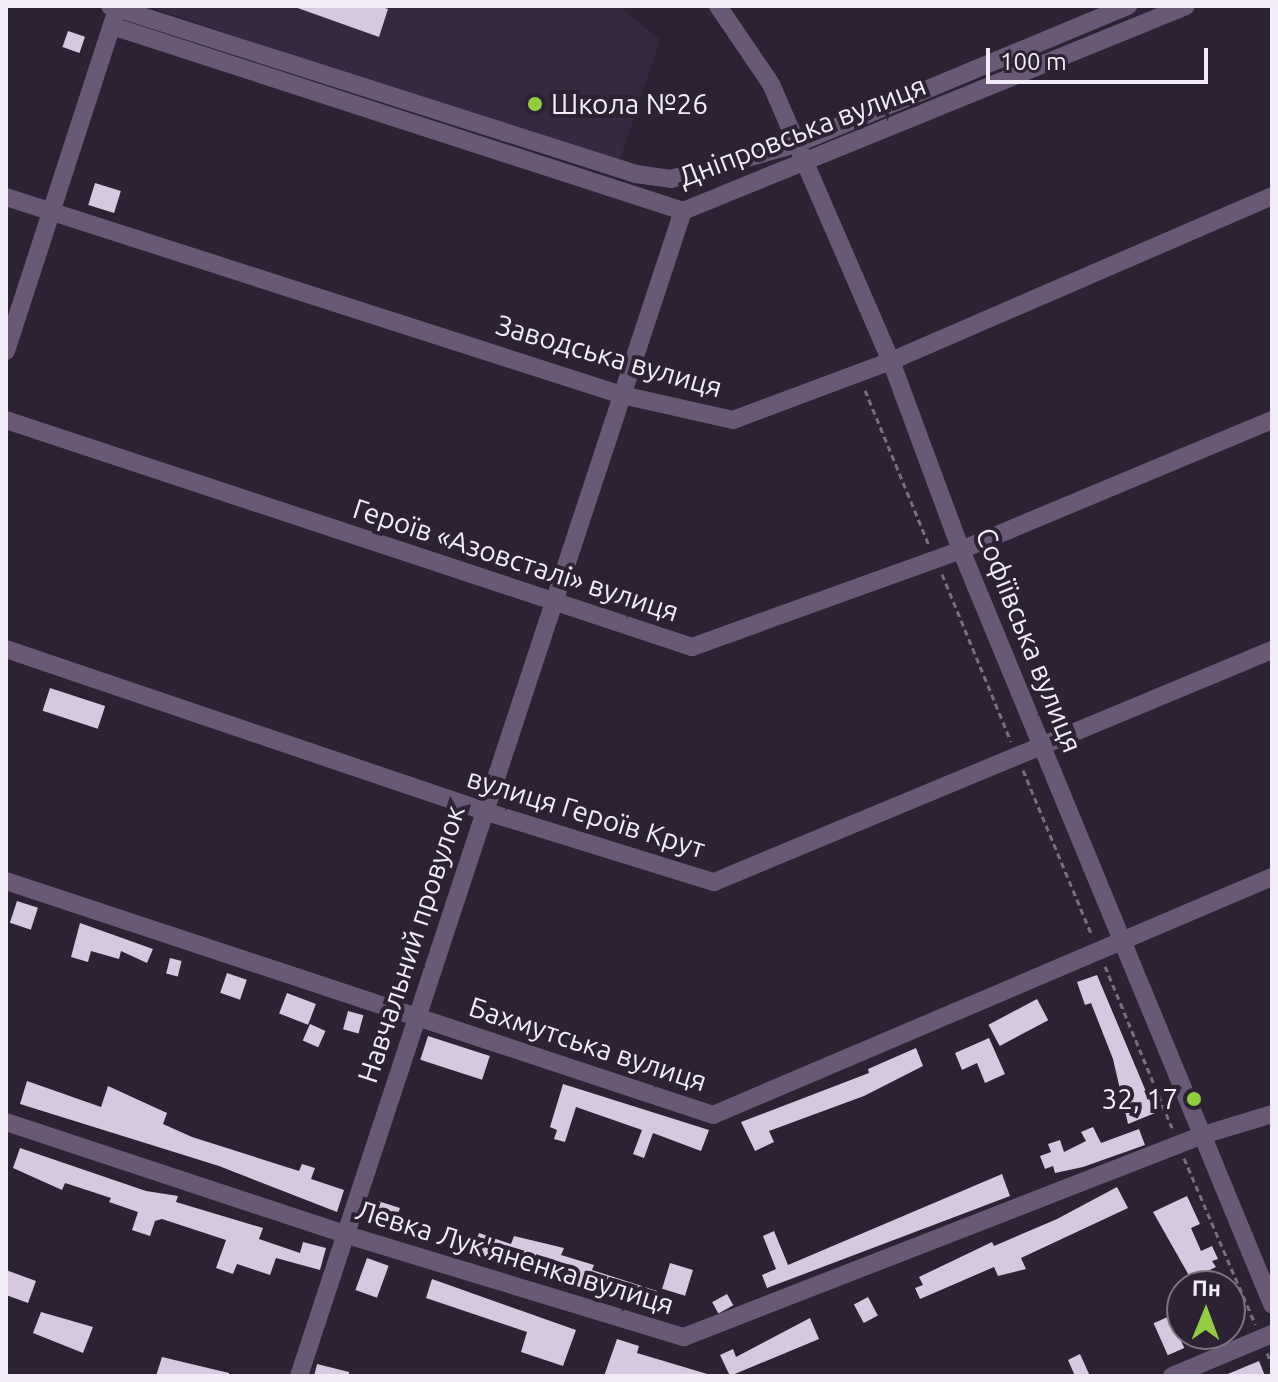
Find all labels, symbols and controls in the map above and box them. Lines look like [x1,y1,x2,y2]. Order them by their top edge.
scale bar [990,32,1212,82]
text: 100 m [1000,48,1067,75]
street label: Дніпровська вулиця [673,68,931,194]
place label: Школа №26 [551,87,708,121]
marker: Школа №26 [526,95,544,113]
street label: Заводська вулиця [492,308,726,404]
street label: Героїв «Азовсталі» вулиця [349,491,683,629]
street label: Софіївська вулиця [969,523,1089,757]
street label: вулиця Героїв Крут [463,761,709,865]
street label: Навчальний провулок [350,801,472,1087]
street label: Бахмутська вулиця [465,990,711,1098]
place label: 32, 17 [1102,1082,1178,1116]
marker: 32, 17 [1185,1090,1203,1108]
street label: Левка Лук'яненка вулиця [352,1193,678,1321]
north arrow [1166,1270,1246,1350]
text: Пн [1192,1275,1221,1300]

